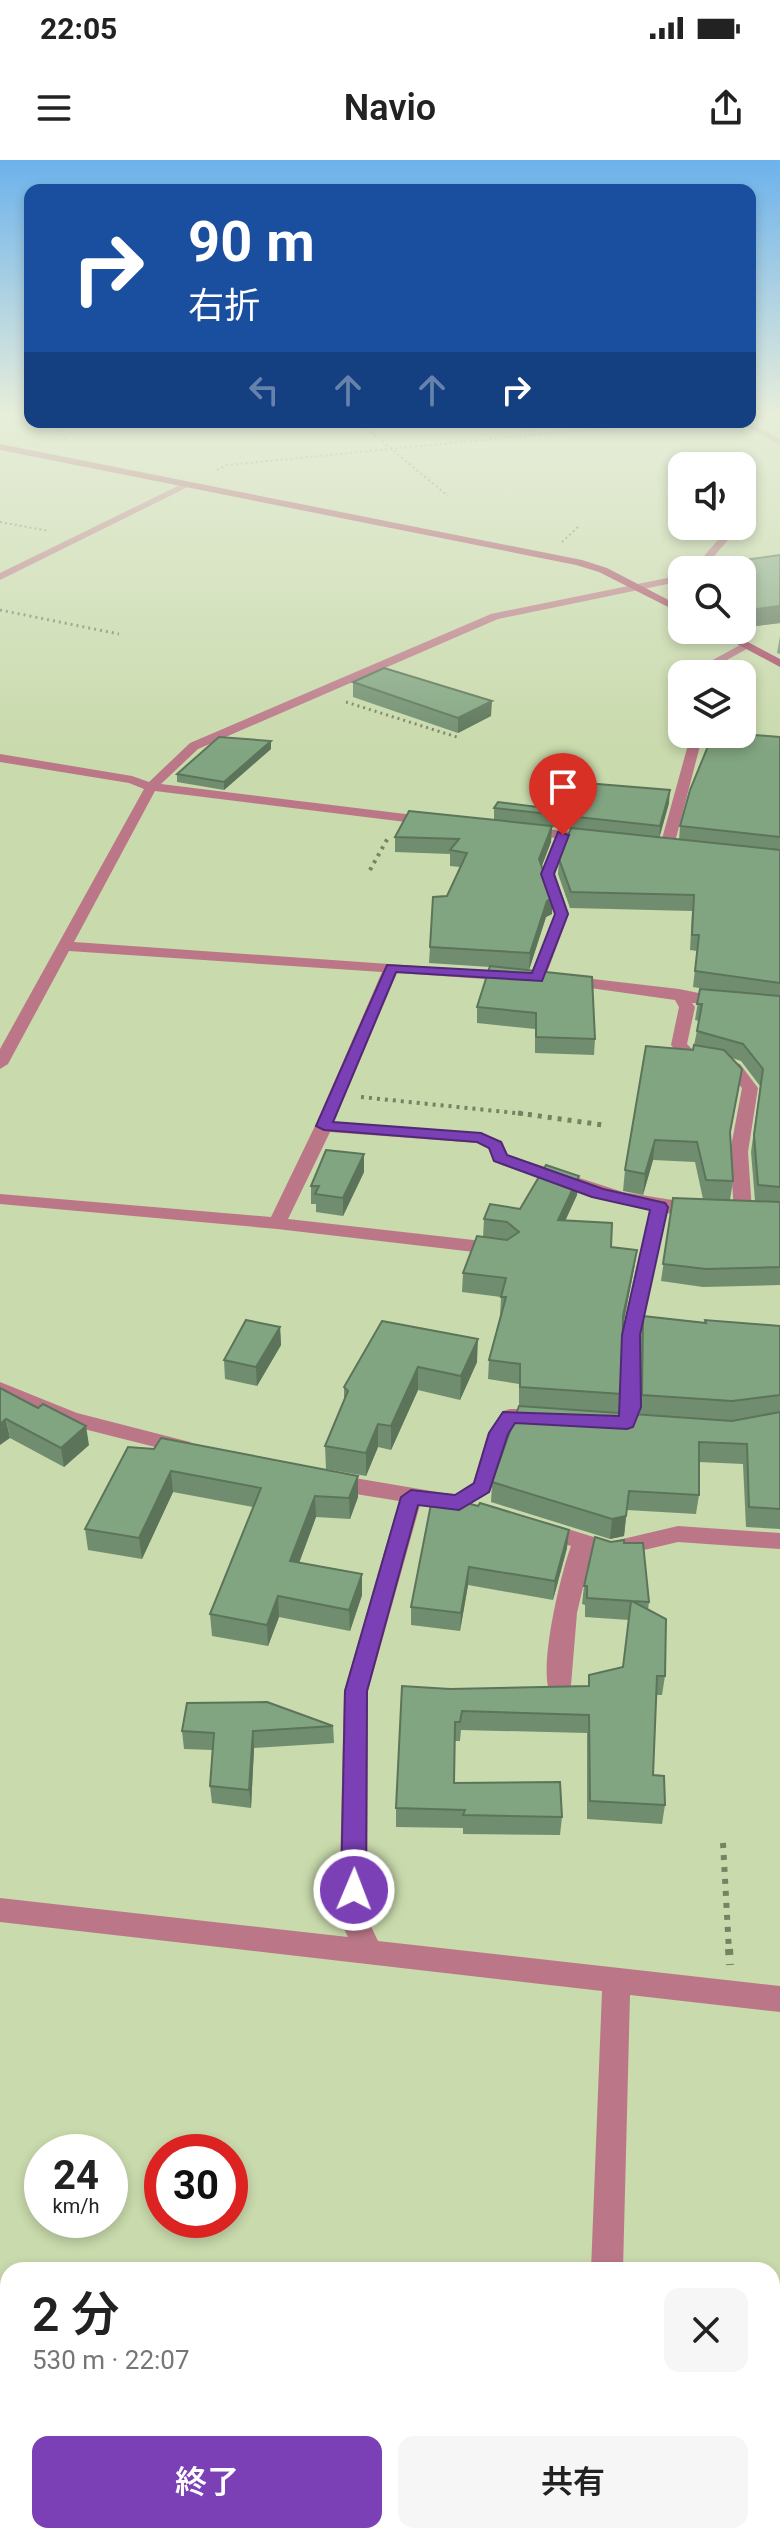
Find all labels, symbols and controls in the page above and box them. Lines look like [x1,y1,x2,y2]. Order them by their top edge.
text: 22:05 [40,11,117,46]
icon: menu [32,86,76,130]
icon: share [704,86,748,130]
text: Navio [344,87,436,129]
text: 90 m [188,209,315,275]
icon: right [56,216,160,320]
text: 右折 [188,285,260,327]
icon: left [242,368,286,412]
icon: ahead [326,368,370,412]
icon: ahead [410,368,454,412]
icon: right [494,368,538,412]
map controls [668,452,756,748]
button: sound [668,452,756,540]
button: search [668,556,756,644]
button: layers [668,660,756,748]
pin [529,753,597,835]
icon: arrive [541,765,585,809]
position arrow [312,1848,396,1932]
speed limit sign: 30 [144,2134,248,2238]
text: 24 [53,2152,99,2199]
text: km/h [53,2194,99,2218]
text: 2 分 [32,2286,119,2343]
button: close [664,2288,748,2372]
text: 530 m · 22:07 [32,2345,190,2375]
button: 終了 [32,2436,382,2528]
button: 共有 [398,2436,748,2528]

